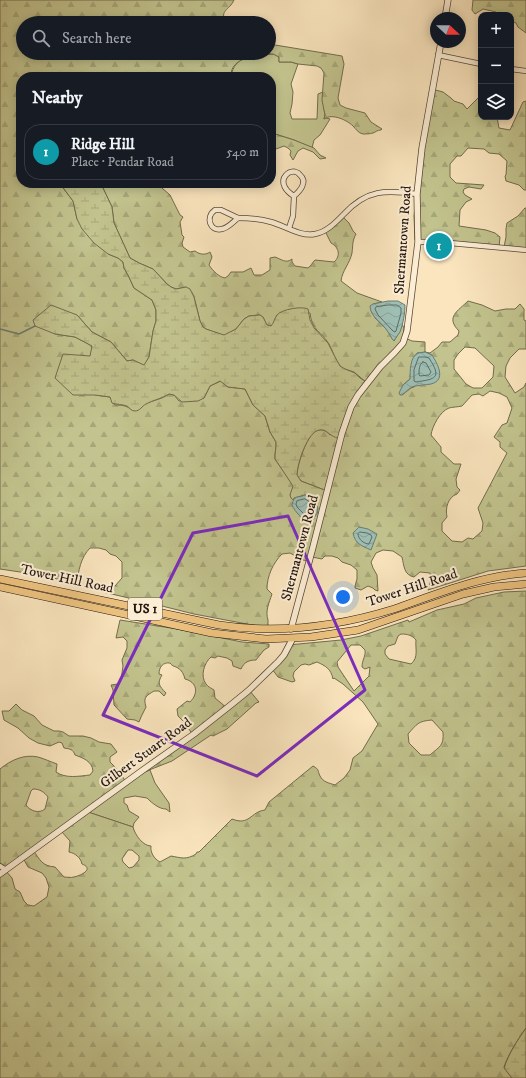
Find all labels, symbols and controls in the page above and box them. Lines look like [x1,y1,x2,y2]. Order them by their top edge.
north arrow [430,12,466,48]
map controls [478,12,514,120]
button: + [478,12,514,48]
search box [16,16,276,60]
icon: search [30,27,52,49]
text: Search here [62,29,131,48]
button: − [478,48,514,84]
button: layers [478,84,514,120]
text: Nearby [32,87,82,109]
text: Ridge Hill [71,135,135,154]
text: 1 [44,144,48,160]
text: 540 m [226,144,259,160]
text: Place · Pendar Road [71,154,174,170]
street label: Shermantown Road [390,185,416,295]
pin: 1 [426,231,452,261]
street label: Shermantown Road [277,493,323,603]
street label: Tower Hill Road [19,560,115,598]
street label: Tower Hill Road [364,565,460,611]
your location [333,587,353,607]
road number: US 1 [128,598,162,620]
street label: Gilbert Stuart Road [97,714,195,792]

